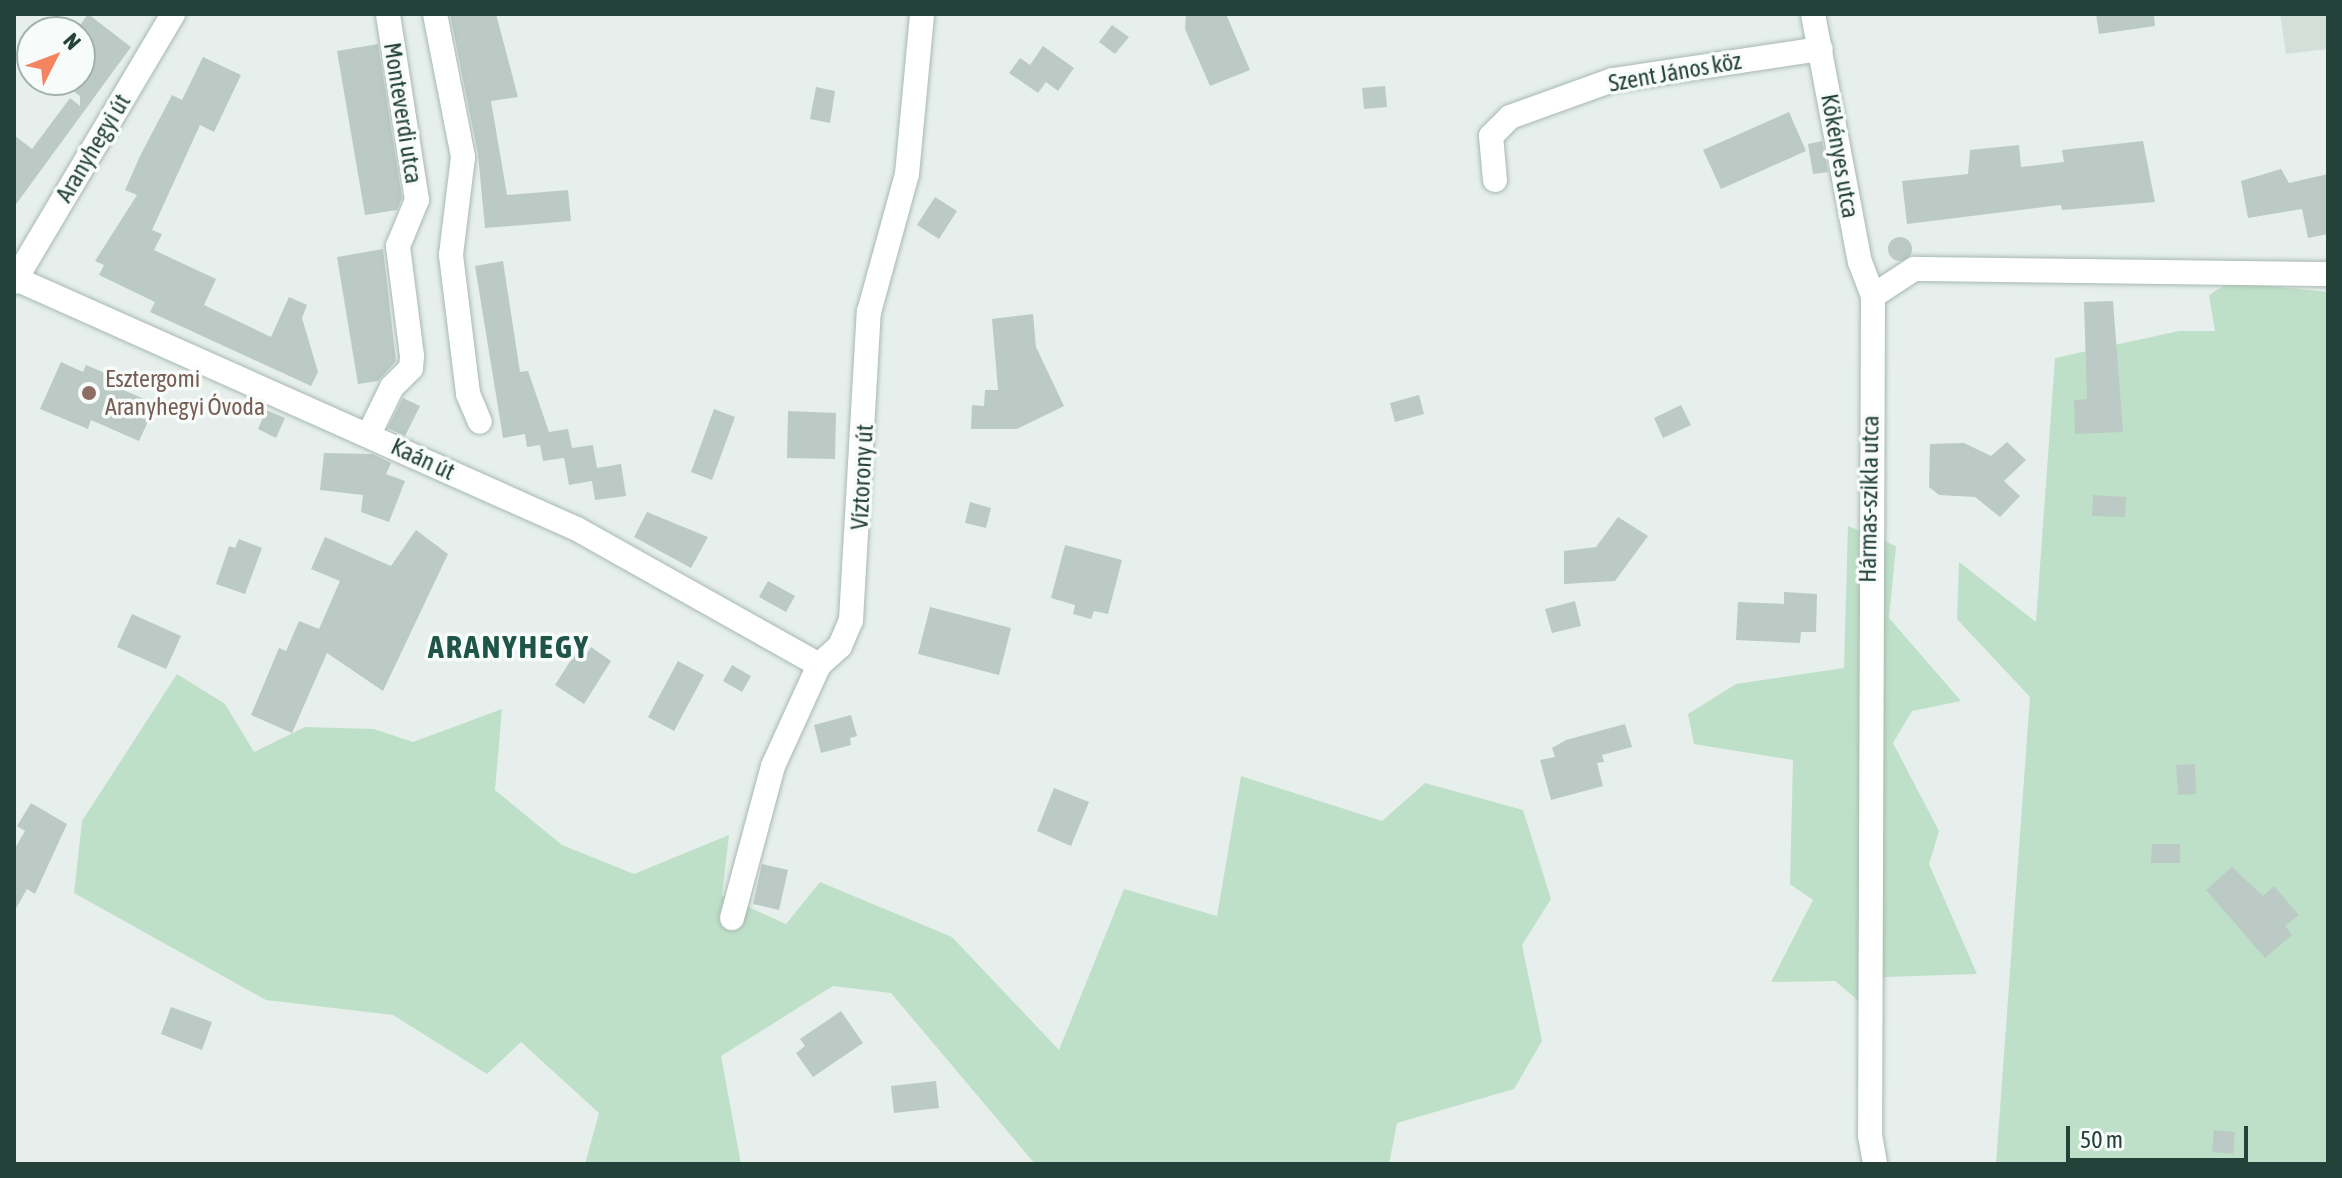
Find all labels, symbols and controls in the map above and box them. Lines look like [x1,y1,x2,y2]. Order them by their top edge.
north arrow [16,16,96,96]
text: N [58,28,86,55]
street label: Monteverdi utca [378,40,428,186]
street label: Szent János köz [1606,46,1744,98]
street label: Aranyhegyi út [49,89,137,207]
street label: Kökényes utca [1815,92,1865,220]
place label: Esztergomi Aranyhegyi Óvoda [105,365,265,421]
marker: Esztergomi Aranyhegyi Óvoda [80,384,98,402]
street label: Hármas-szikla utca [1853,415,1885,583]
street label: Víztorony út [845,424,879,530]
street label: Kaán út [387,432,459,486]
district label: ARANYHEGY [428,628,590,666]
scale bar [2070,1110,2252,1160]
text: 50 m [2080,1126,2123,1153]

